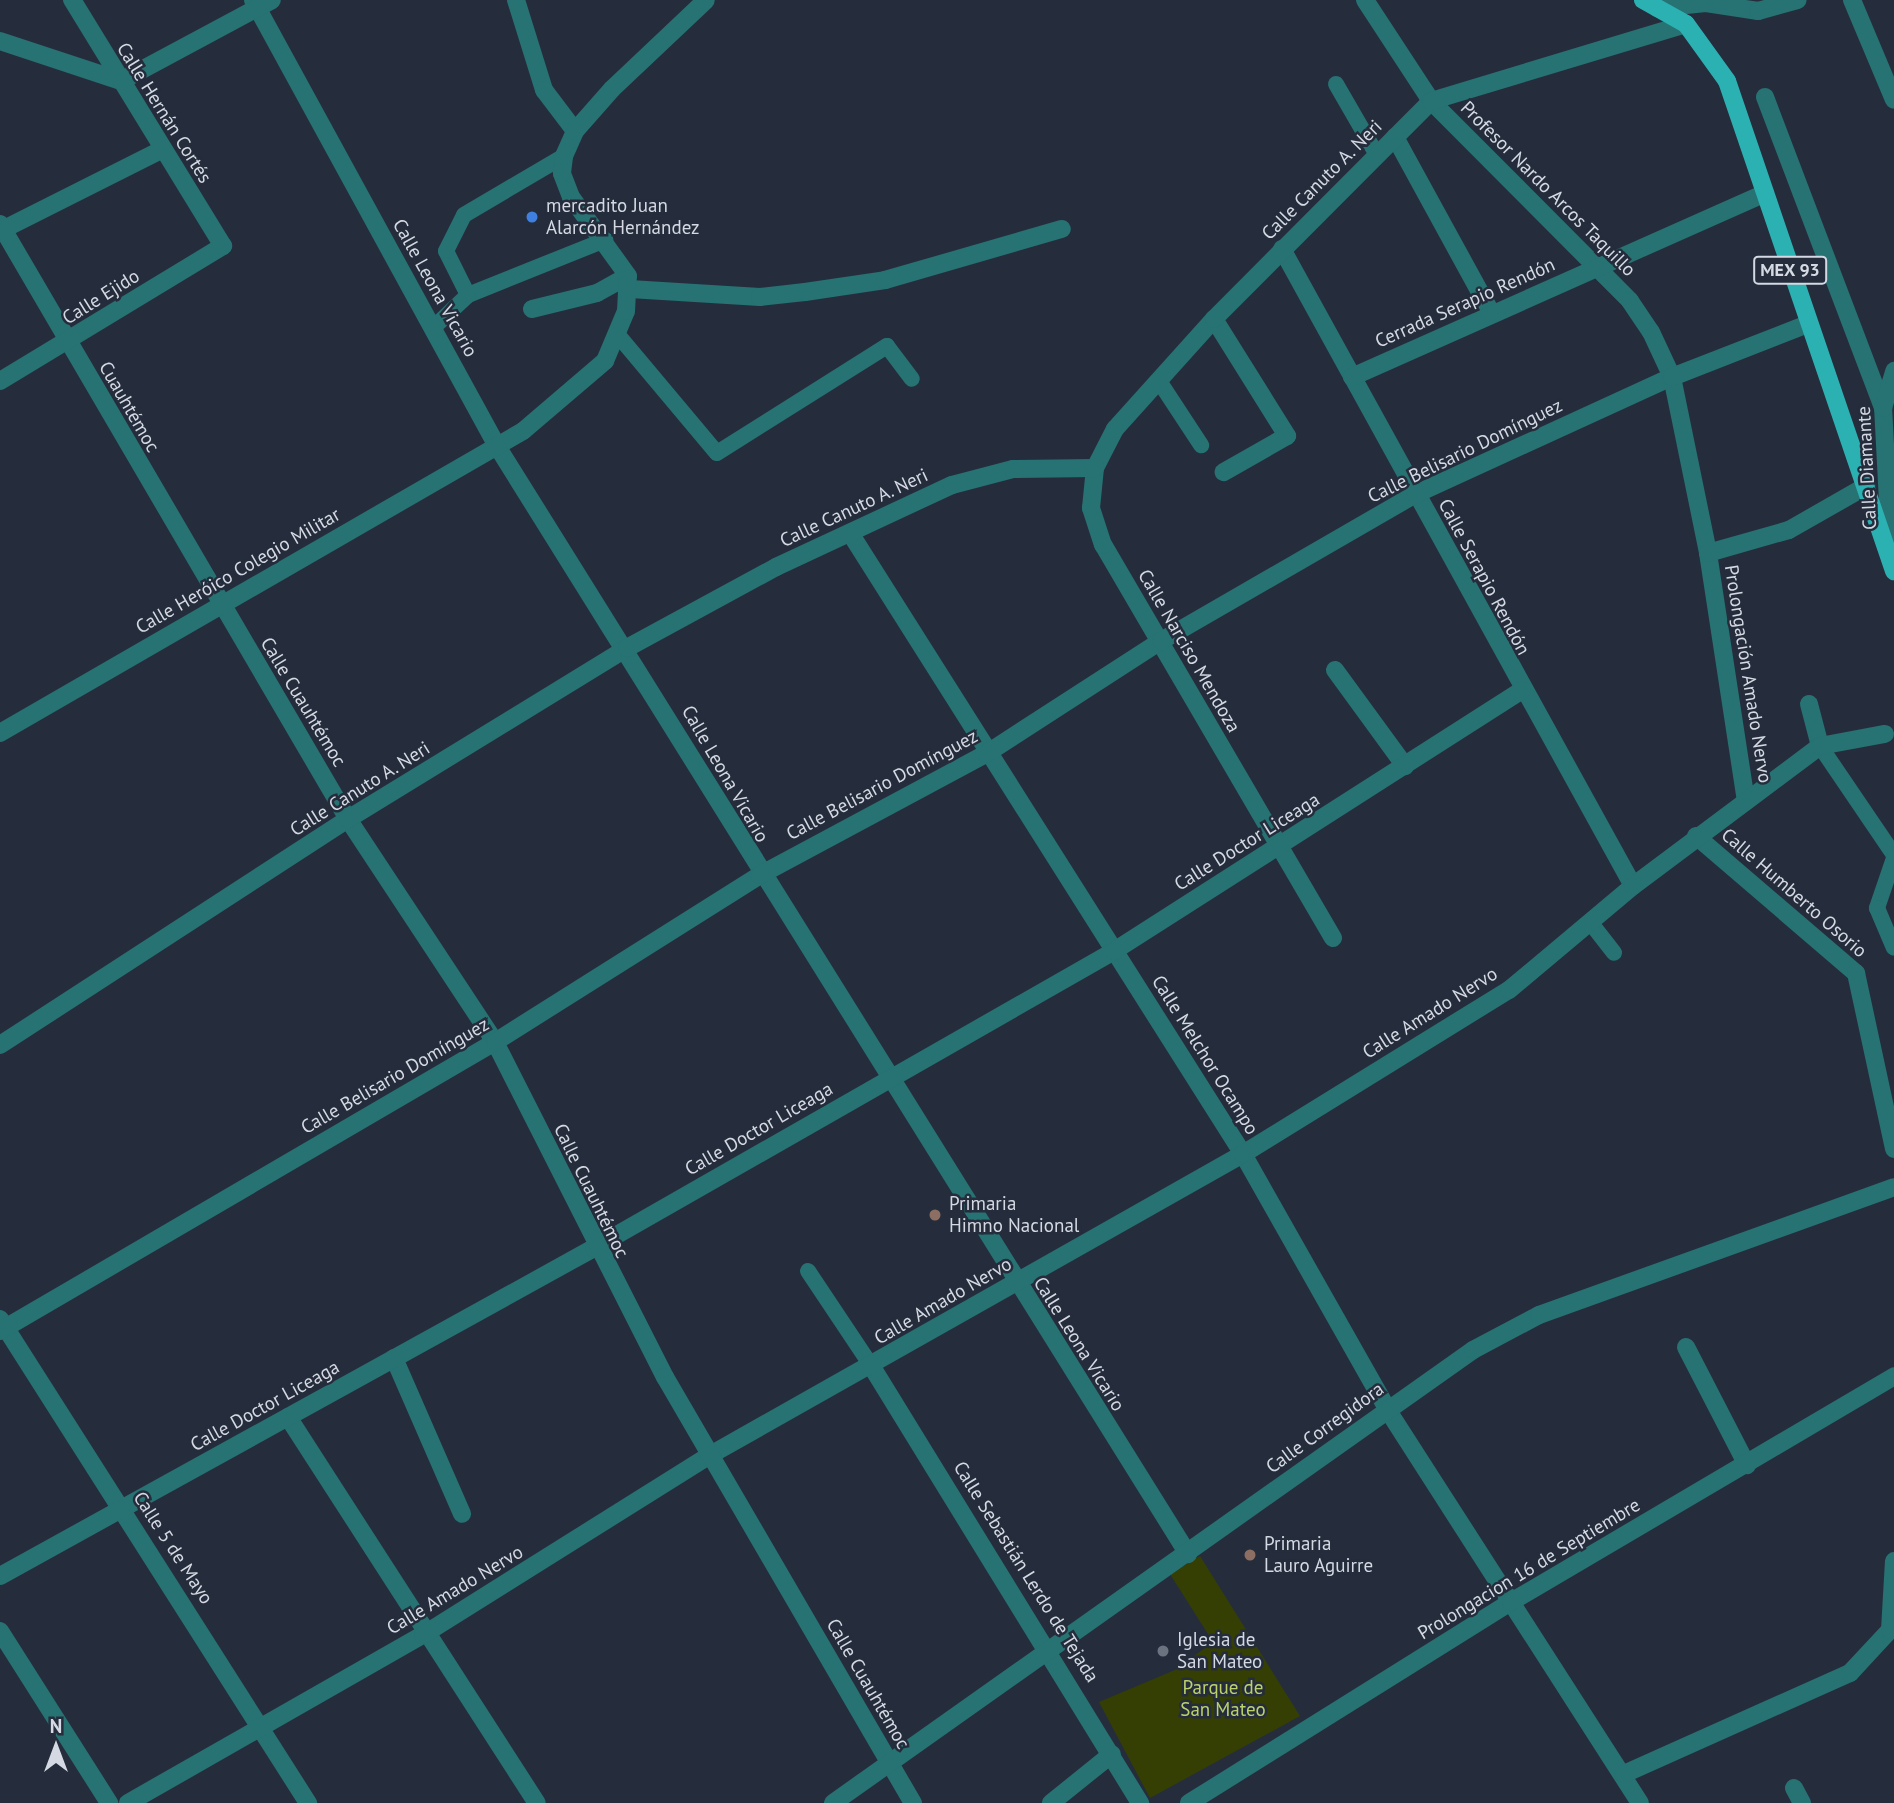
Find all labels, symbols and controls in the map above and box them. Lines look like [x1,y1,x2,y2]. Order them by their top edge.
street label: Calle Hernán Cortés [112,39,216,187]
street label: Profesor Nardo Arcos Taquillo [1455,96,1641,282]
street label: Calle Canuto A. Neri [1256,114,1388,246]
place label: mercadito Juan Alarcón Hernández [546,195,700,239]
marker: mercadito Juan Alarcón Hernández [524,209,540,225]
street label: Calle Leona Vicario [388,215,482,361]
street label: Cerrada Serapio Rendón [1372,253,1558,353]
road number: MEX 93 [1752,256,1828,284]
street label: Calle Ejido [58,264,144,330]
street label: Cuauhtémoc [94,358,164,456]
street label: Calle Belisario Domínguez [1364,394,1566,508]
street label: Calle Diamante [1852,406,1882,530]
street label: Calle Canuto A. Neri [775,463,933,553]
street label: Calle Serapio Rendón [1433,495,1535,659]
street label: Calle Heróico Colegio Militar [132,503,344,639]
street label: Prolongación Amado Nervo [1719,563,1777,785]
street label: Calle Narciso Mendoza [1133,565,1245,737]
street label: Calle Cuauhtémoc [255,633,351,771]
street label: Calle Leona Vicario [676,701,774,847]
street label: Calle Belisario Domínguez [782,725,982,845]
street label: Calle Canuto A. Neri [285,736,435,842]
street label: Calle Doctor Liceaga [1170,788,1324,896]
street label: Calle Humberto Osorio [1717,824,1871,962]
street label: Calle Amado Nervo [1358,962,1502,1064]
street label: Calle Melchor Ocampo [1147,971,1263,1139]
street label: Calle Belisario Domínguez [297,1013,493,1139]
street label: Calle Doctor Liceaga [681,1077,837,1181]
street label: Calle Cuauhtémoc [549,1120,633,1262]
place label: Primaria Himno Nacional [949,1193,1079,1237]
marker: Primaria Himno Nacional [927,1207,943,1223]
street label: Calle Amado Nervo [870,1252,1016,1350]
street label: Calle Leona Vicario [1028,1272,1130,1416]
street label: Calle Doctor Liceaga [187,1356,343,1456]
street label: Calle Corregidora [1262,1378,1388,1478]
street label: Calle Sebastián Lerdo de Tejada [948,1457,1104,1687]
street label: Calle 5 de Mayo [128,1488,218,1608]
street label: Prolongacion 16 de Septiembre [1414,1493,1644,1645]
place label: Primaria Lauro Aguirre [1264,1533,1374,1577]
street label: Calle Amado Nervo [383,1540,527,1640]
marker: Primaria Lauro Aguirre [1242,1547,1258,1563]
street label: Calle Cuauhtémoc [821,1615,915,1753]
place label: Iglesia de San Mateo [1177,1629,1262,1673]
marker: Iglesia de San Mateo [1155,1643,1171,1659]
park label: Parque de San Mateo [1180,1677,1266,1721]
north arrow [21,1712,91,1782]
text: N [50,1714,62,1738]

